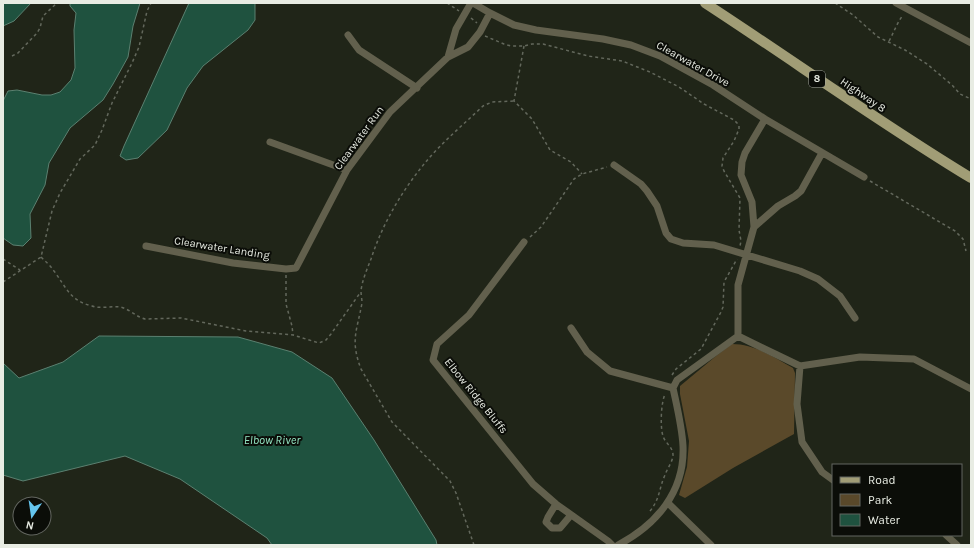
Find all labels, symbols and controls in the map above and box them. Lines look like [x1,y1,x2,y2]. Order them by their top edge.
street label: Clearwater Drive [654,39,732,90]
road number: 8 [809,71,825,87]
street label: Highway 8 [838,75,888,115]
street label: Clearwater Run [331,103,387,173]
street label: Clearwater Landing [173,234,271,262]
street label: Elbow Ridge Bluffs [442,356,510,436]
water label: Elbow River [244,433,301,447]
legend [832,464,962,536]
text: Road [868,473,896,487]
text: Park [868,493,893,507]
north arrow [12,496,52,536]
text: Water [868,513,901,527]
text: N [25,518,35,532]

